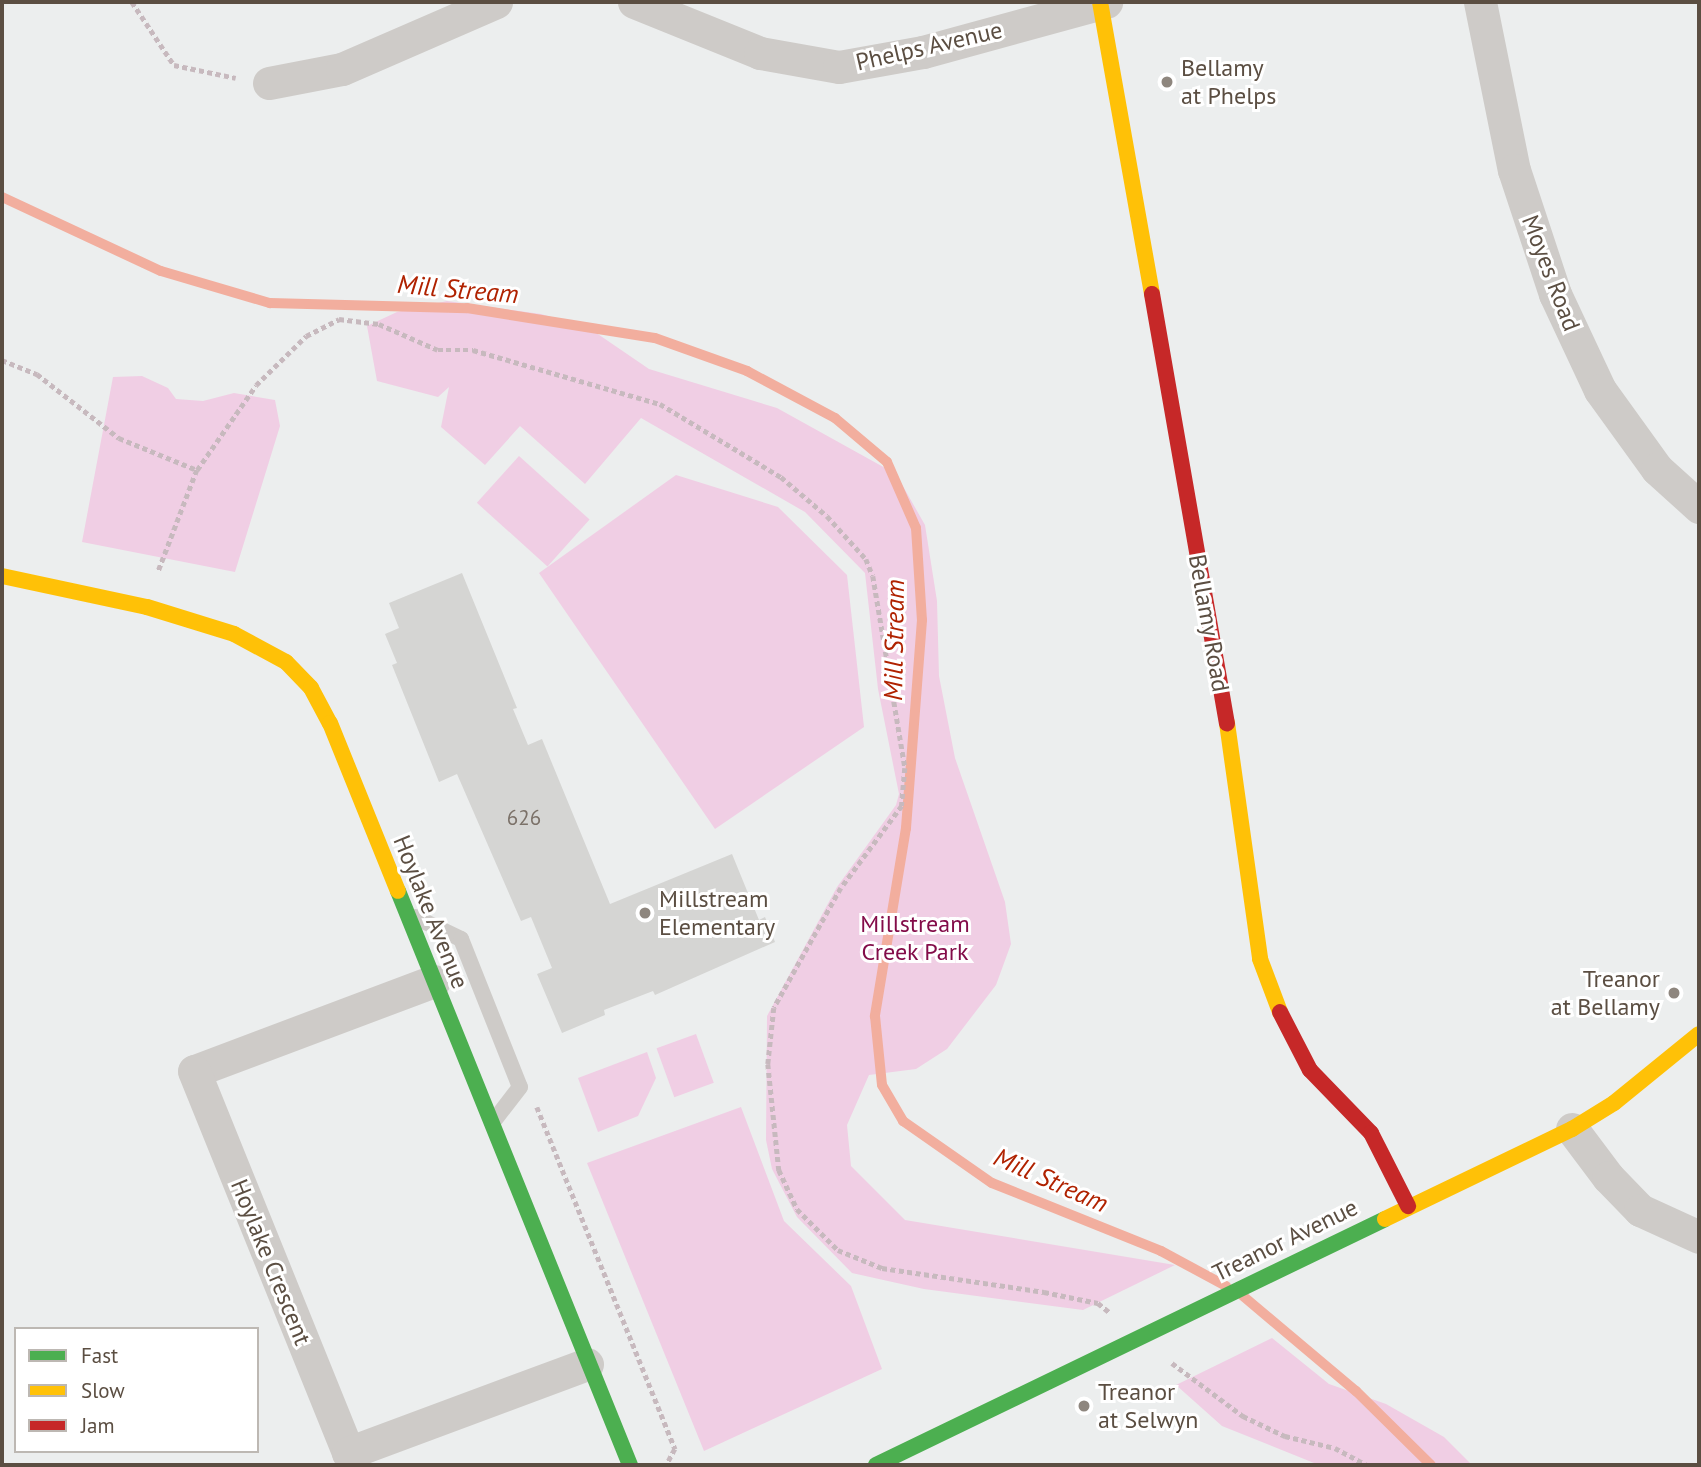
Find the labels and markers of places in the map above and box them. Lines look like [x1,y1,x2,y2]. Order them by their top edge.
place label: Bellamy at Phelps [1181,54,1276,110]
marker: Bellamy at Phelps [1159,74,1175,90]
place label: Millstream Elementary [659,885,775,941]
marker: Millstream Elementary [637,905,653,921]
place label: Treanor at Bellamy [1551,965,1660,1021]
marker: Treanor at Bellamy [1666,985,1682,1001]
place label: Treanor at Selwyn [1098,1378,1198,1434]
marker: Treanor at Selwyn [1076,1398,1092,1414]

